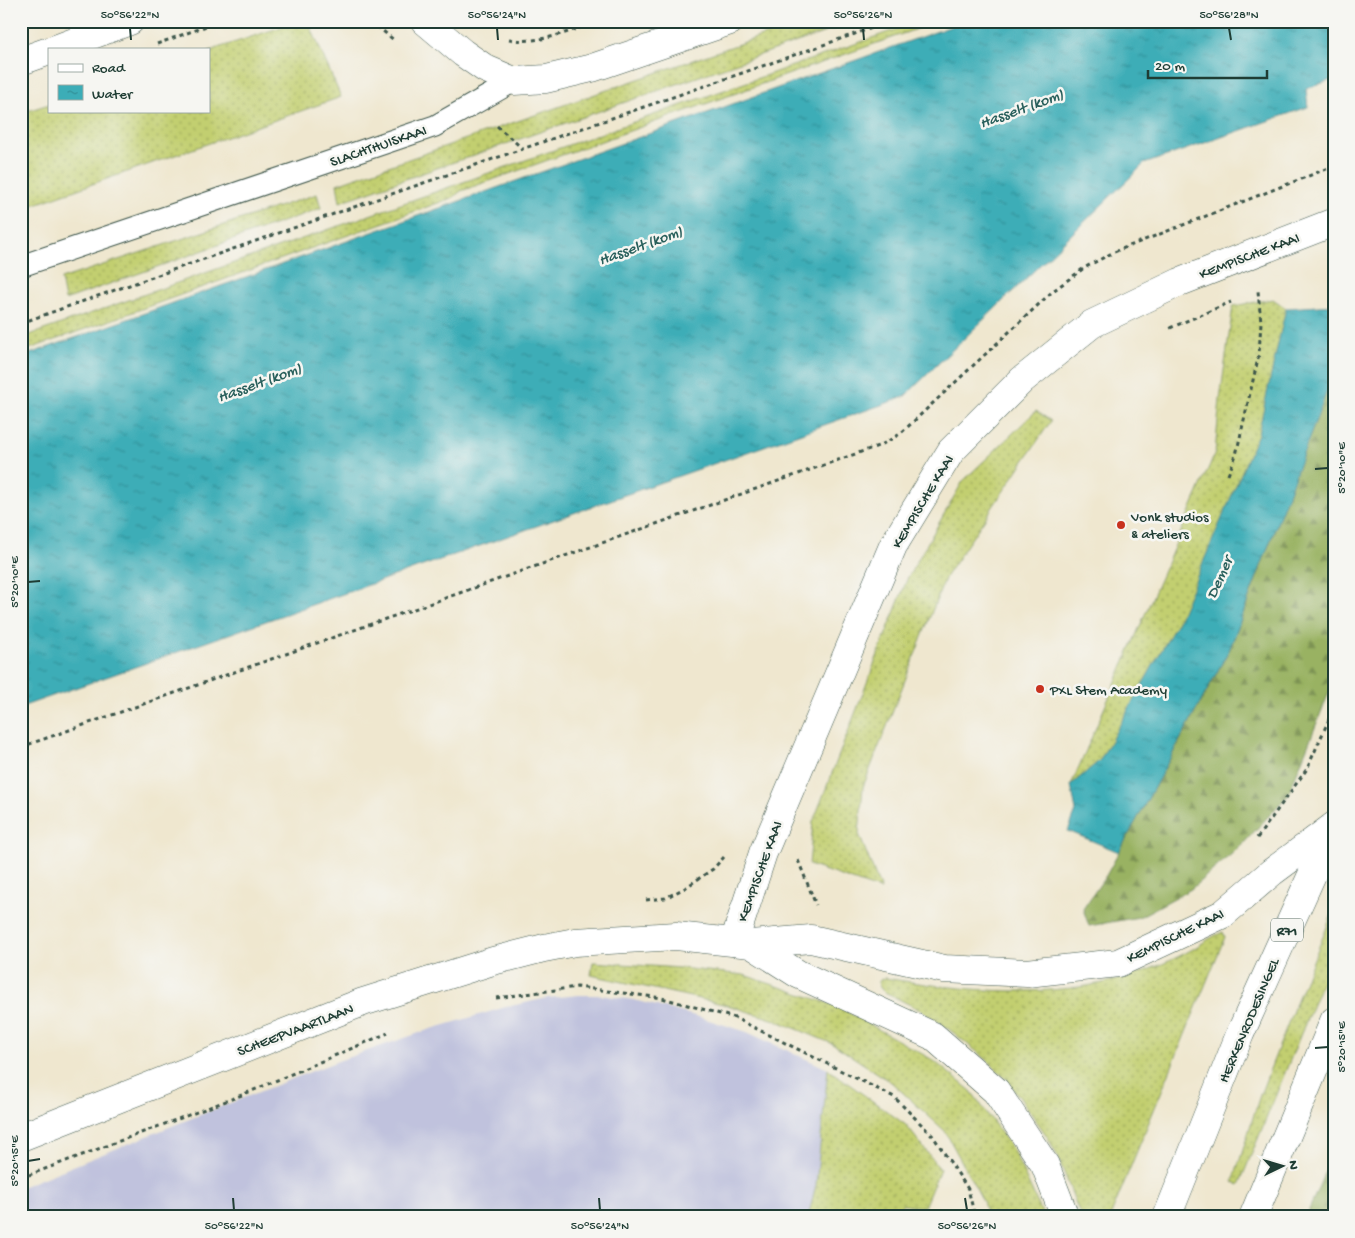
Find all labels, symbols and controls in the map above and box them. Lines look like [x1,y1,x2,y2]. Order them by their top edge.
text: 50°56'22"N [101,9,159,23]
text: 50°56'24"N [468,9,526,23]
text: 50°56'26"N [834,9,893,23]
text: 50°56'28"N [1199,9,1259,23]
legend [48,48,210,112]
scale bar [1148,48,1266,80]
text: 20 m [1155,58,1185,76]
text: Road [92,60,126,78]
text: Water [92,86,134,104]
water label: Hasselt (kom) [978,86,1067,134]
street label: SLACHTHUISKAAI [328,122,429,172]
water label: Hasselt (kom) [597,223,686,271]
street label: KEMPISCHE KAAI [1197,229,1302,284]
water label: Hasselt (kom) [216,360,305,408]
text: 5°20'10"E [1336,442,1350,494]
street label: KEMPISCHE KAAI [889,452,959,552]
place label: Vonk studios & ateliers [1130,509,1209,544]
marker: Vonk studios & ateliers [1115,519,1127,531]
water label: Demer [1204,551,1240,602]
text: 5°20'10"E [9,556,23,608]
place label: PXL Stem Academy [1049,682,1168,700]
marker: PXL Stem Academy [1034,683,1046,695]
street label: KEMPISCHE KAAI [734,819,787,925]
street label: KEMPISCHE KAAI [1124,905,1227,968]
road number: R71 [1271,918,1303,942]
street label: HERKENRODESINGEL [1215,955,1284,1086]
street label: SCHEEPVAARTLAAN [235,1000,357,1061]
text: 5°20'15"E [1336,1021,1350,1073]
text: 5°20'15"E [9,1135,23,1187]
north arrow [1258,1140,1308,1190]
text: N [1284,1160,1301,1170]
text: 50°56'22"N [205,1220,263,1234]
text: 50°56'24"N [571,1220,629,1234]
text: 50°56'26"N [938,1220,997,1234]

